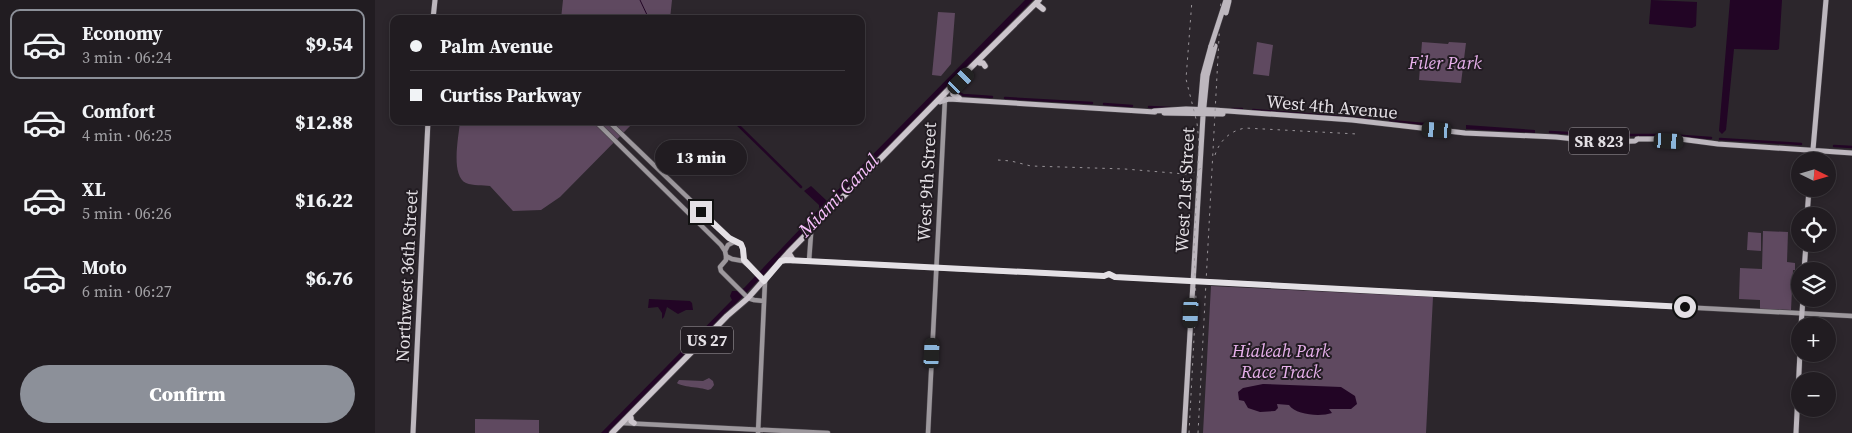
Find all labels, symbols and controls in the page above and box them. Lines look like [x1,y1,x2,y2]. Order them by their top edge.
text: Economy [82,20,163,46]
icon: car [22,22,67,67]
text: $9.54 [305,31,353,57]
text: Palm Avenue [440,33,553,59]
text: 3 min · 06:24 [82,46,172,68]
park label: Filer Park [1407,50,1482,75]
car [945,65,976,97]
text: Curtiss Parkway [440,82,582,108]
street label: West 4th Avenue [1265,88,1399,125]
text: Comfort [82,98,155,124]
icon: car [22,100,67,145]
text: $12.88 [295,109,353,135]
car [1421,121,1452,139]
street label: West 9th Street [911,122,942,242]
text: 4 min · 06:25 [82,124,172,146]
street label: West 21st Street [1169,127,1200,253]
road number: SR 823 [1569,128,1629,154]
car [1653,133,1684,149]
callout: 13 min [655,140,747,174]
text: 13 min [676,146,726,168]
water label: Miami Canal [791,147,885,243]
north arrow [1791,152,1836,198]
map controls [1791,152,1836,417]
text: XL [82,176,105,202]
icon: car [22,178,67,223]
text: $16.22 [295,187,353,213]
street label: Northwest 36th Street [389,189,424,363]
route end [690,201,712,223]
text: 5 min · 06:26 [82,202,172,224]
button: locate [1791,207,1836,252]
text: Moto [82,254,127,280]
icon: car [22,256,67,301]
button: layers [1791,262,1836,307]
text: $6.76 [305,265,353,291]
text: 6 min · 06:27 [82,280,172,302]
route start [1674,296,1696,318]
car [1182,298,1199,328]
button: + [1791,317,1836,362]
road number: US 27 [681,326,733,354]
car [923,338,940,368]
park label: Hialeah Park Race Track [1231,338,1331,384]
button: Confirm [20,365,355,423]
button: − [1791,372,1836,417]

